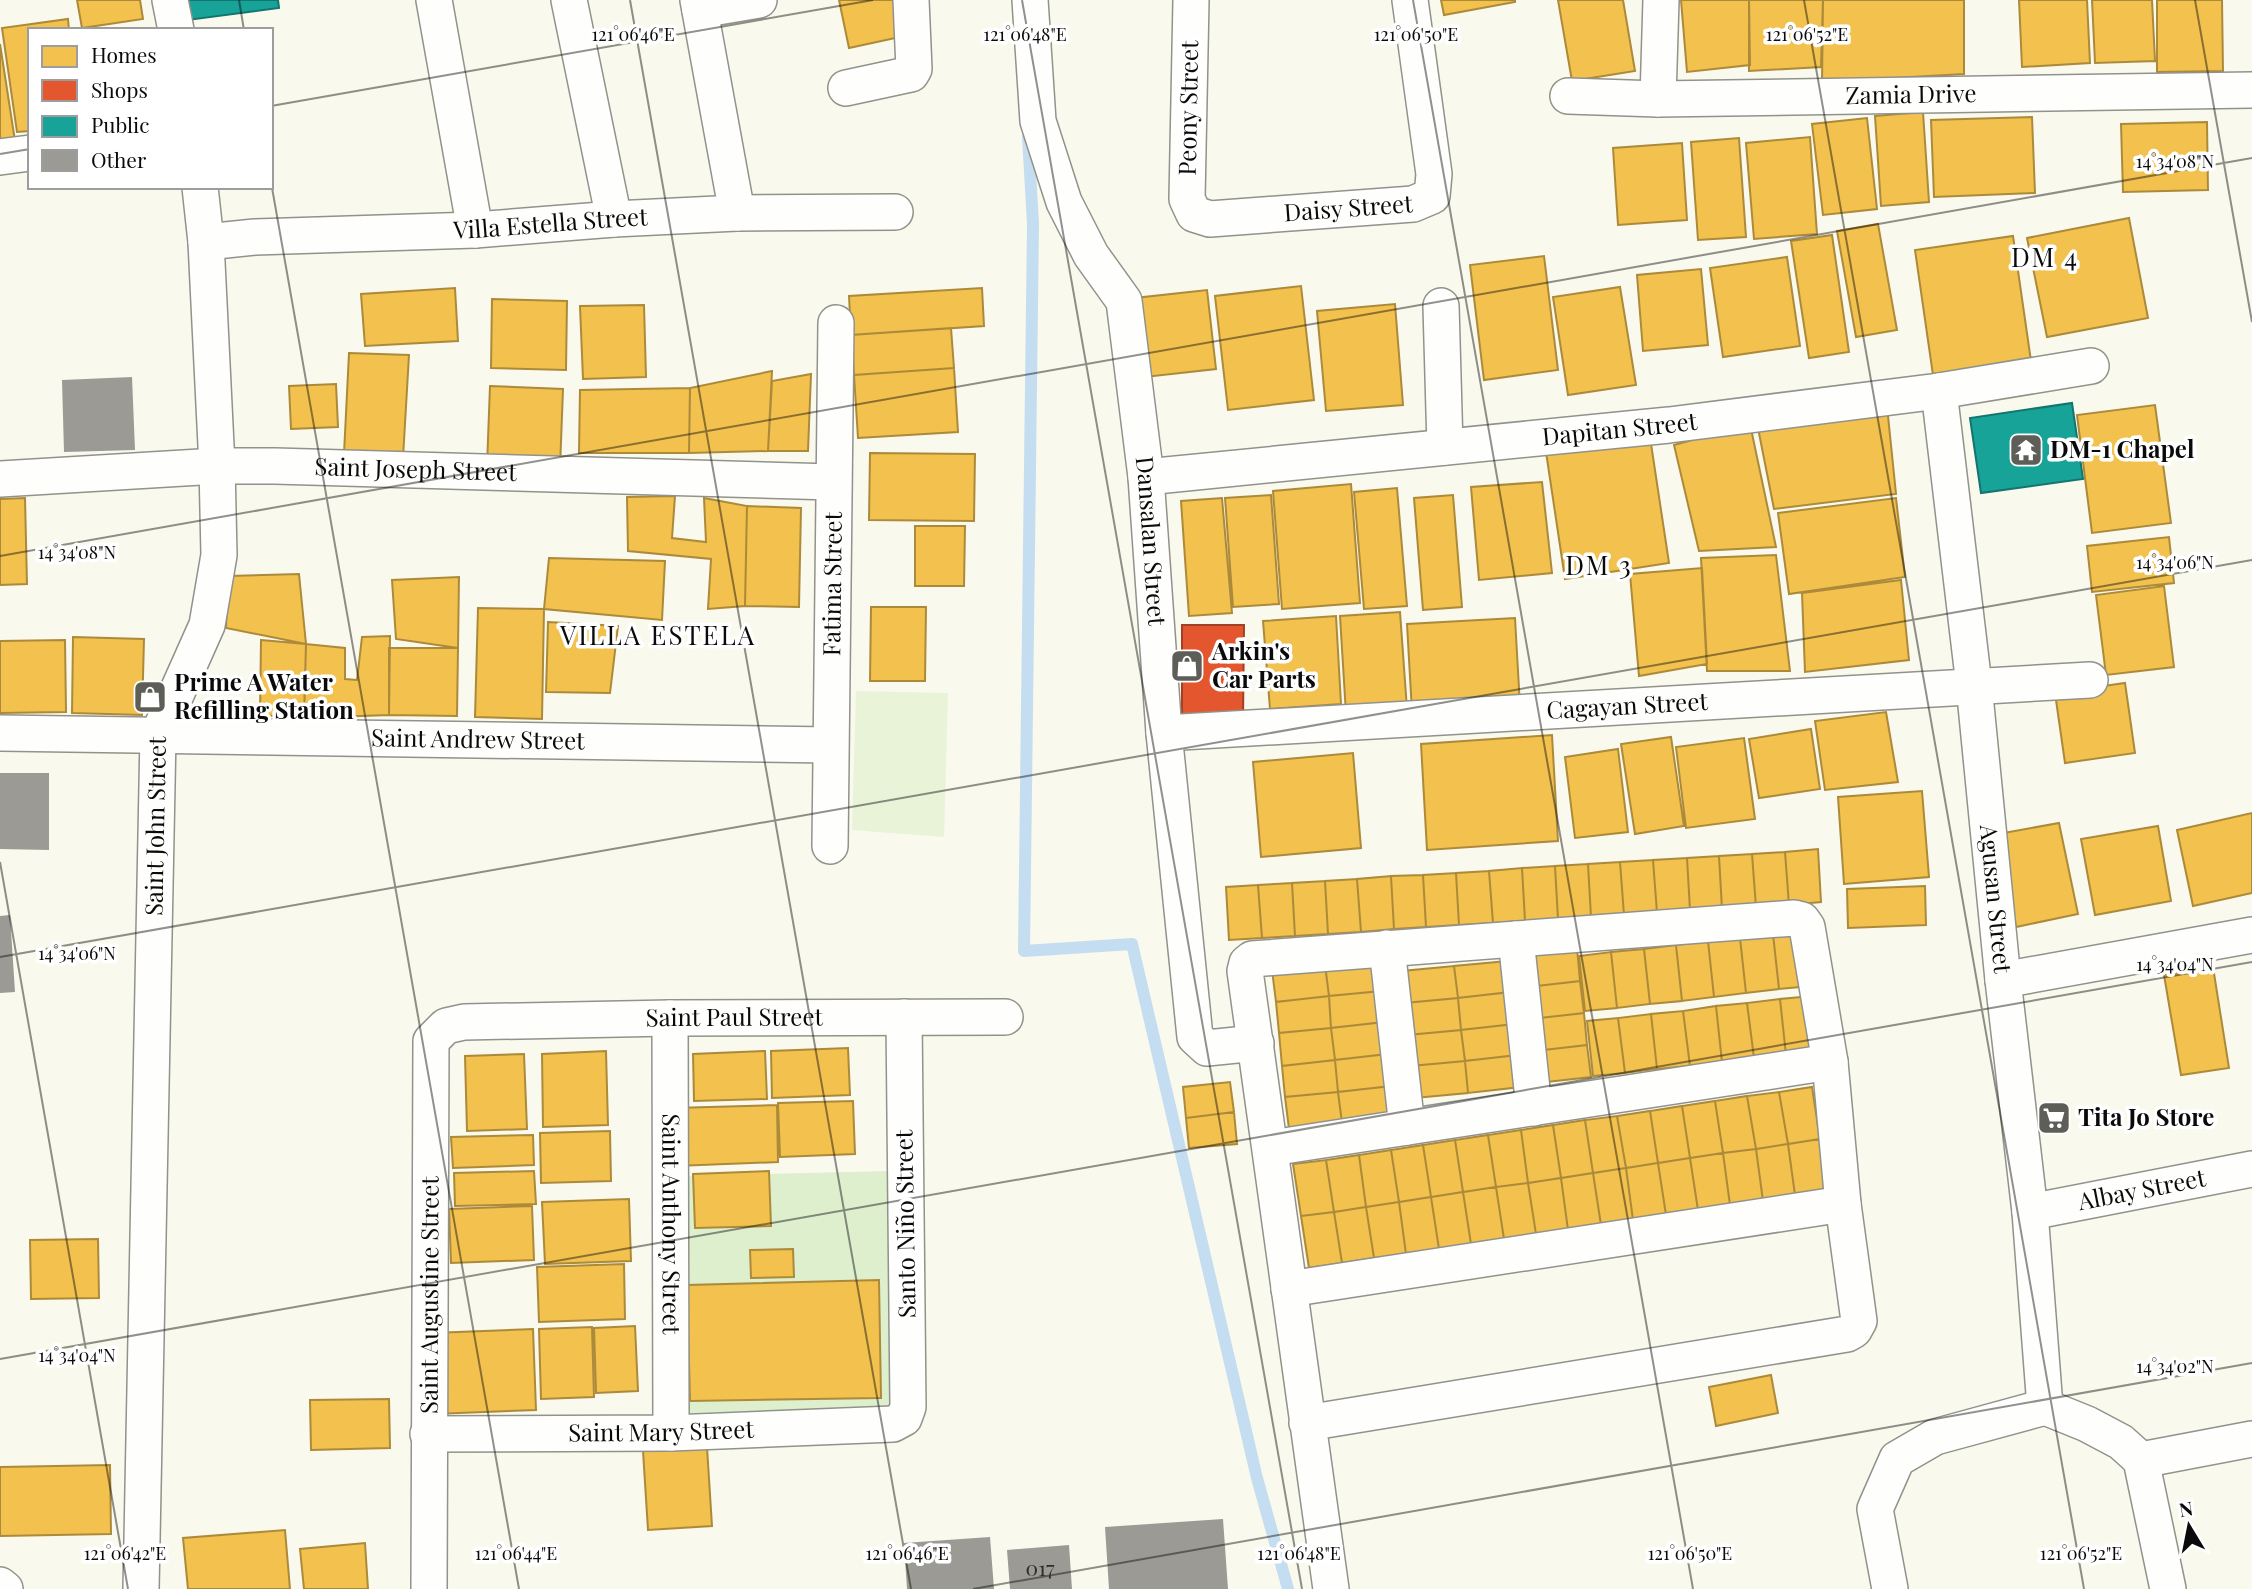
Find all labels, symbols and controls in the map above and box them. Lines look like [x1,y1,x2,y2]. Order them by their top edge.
text: 121°06'46"E [591,22,675,46]
text: 121°06'48"E [983,22,1067,46]
text: 121°06'50"E [1374,22,1458,46]
text: 121°06'52"E [1766,22,1848,46]
legend [28,28,273,189]
text: Homes [91,40,157,68]
street label: Peony Street [1170,40,1204,176]
text: Shops [91,75,148,103]
street label: Zamia Drive [1845,76,1977,110]
text: Public [91,110,149,138]
text: Other [91,145,147,173]
text: 14°34'08"N [2136,149,2215,173]
street label: Daisy Street [1283,186,1414,227]
street label: Villa Estella Street [452,199,649,245]
district label: DM 4 [2011,239,2079,274]
street label: Dapitan Street [1541,404,1699,452]
temple icon: DM-1 Chapel [2007,431,2045,469]
place label: DM-1 Chapel [2050,432,2195,464]
street label: Saint Joseph Street [314,449,518,487]
street label: Dansalan Street [1130,454,1174,627]
street label: Fatima Street [814,511,848,656]
text: 14°34'08"N [38,540,117,564]
district label: DM 3 [1565,547,1633,582]
text: 14°34'06"N [2136,550,2214,574]
district label: VILLA ESTELA [559,617,756,652]
place label: Arkin's Car Parts [1211,634,1316,694]
shop icon: Arkin's Car Parts [1168,647,1206,685]
place label: Prime A Water Refilling Station [174,665,354,725]
shop icon: Prime A Water Refilling Station [131,678,169,716]
street label: Cagayan Street [1546,684,1709,725]
street label: Saint Andrew Street [371,720,585,755]
street label: Saint John Street [136,735,172,916]
street label: Agusan Street [1974,822,2020,975]
text: 14°34'06"N [38,941,116,965]
text: 14°34'04"N [2136,952,2214,976]
street label: Saint Paul Street [645,1000,824,1032]
supermarket icon: Tita Jo Store [2035,1099,2073,1137]
place label: Tita Jo Store [2078,1100,2214,1132]
street label: Saint Anthony Street [656,1114,689,1335]
street label: Santo Niño Street [886,1129,922,1319]
street label: Albay Street [2074,1160,2209,1217]
street label: Saint Augustine Street [412,1176,445,1414]
text: 14°34'04"N [38,1343,116,1367]
text: 14°34'02"N [2136,1354,2214,1378]
street label: Saint Mary Street [568,1412,755,1447]
north arrow [2154,1491,2224,1561]
text: N [2177,1494,2195,1522]
text: 121°06'42"E [84,1541,166,1565]
text: 121°06'44"E [475,1541,557,1565]
text: 121°06'46"E [865,1541,949,1565]
text: 121°06'48"E [1257,1541,1341,1565]
text: 121°06'50"E [1648,1541,1732,1565]
text: 121°06'52"E [2040,1541,2122,1565]
house number: 017 [1026,1553,1055,1581]

